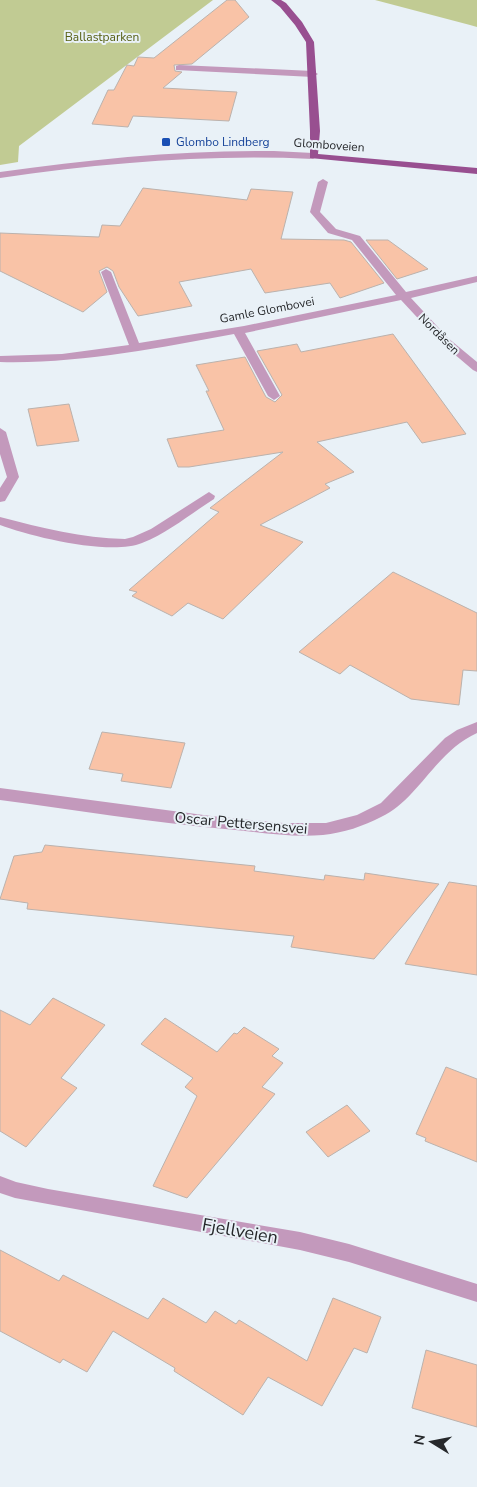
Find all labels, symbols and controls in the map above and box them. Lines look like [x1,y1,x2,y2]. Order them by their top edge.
park label: Ballastparken [65,29,139,45]
place label: Glombo Lindberg [176,134,270,150]
street label: Glomboveien [293,135,365,155]
marker: Glombo Lindberg [160,136,172,148]
street label: Gamle Glombovei [218,293,316,327]
street label: Nordåsen [415,310,463,358]
street label: Oscar Pettersensvei [174,807,308,839]
street label: Fjellveien [200,1213,280,1249]
north arrow [407,1417,457,1467]
text: N [409,1433,430,1447]

